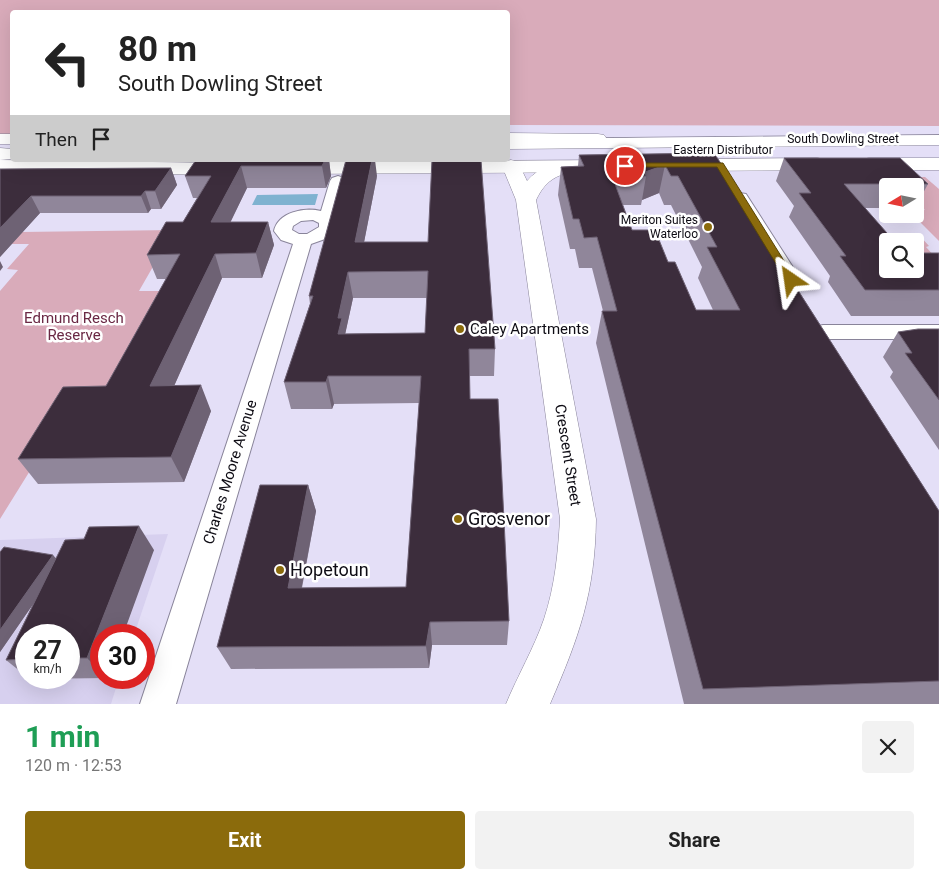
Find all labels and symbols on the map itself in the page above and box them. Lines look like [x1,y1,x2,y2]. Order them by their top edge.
street label: South Dowling Street [787,132,899,146]
street label: Eastern Distributor [673,143,773,157]
pin [604,145,646,187]
north arrow [879,178,924,222]
place label: Meriton Suites Waterloo [621,213,698,241]
marker: Meriton Suites Waterloo [702,221,714,233]
position arrow [764,253,816,305]
park label: Edmund Resch Reserve [24,309,124,344]
place label: Caley Apartments [470,320,589,338]
marker: Caley Apartments [454,323,466,335]
street label: Charles Moore Avenue [199,398,261,546]
street label: Crescent Street [551,403,585,507]
place label: Grosvenor [468,508,550,529]
marker: Grosvenor [452,513,464,525]
place label: Hopetoun [290,559,369,580]
marker: Hopetoun [274,564,286,576]
speed limit sign: 30 [90,624,155,689]

